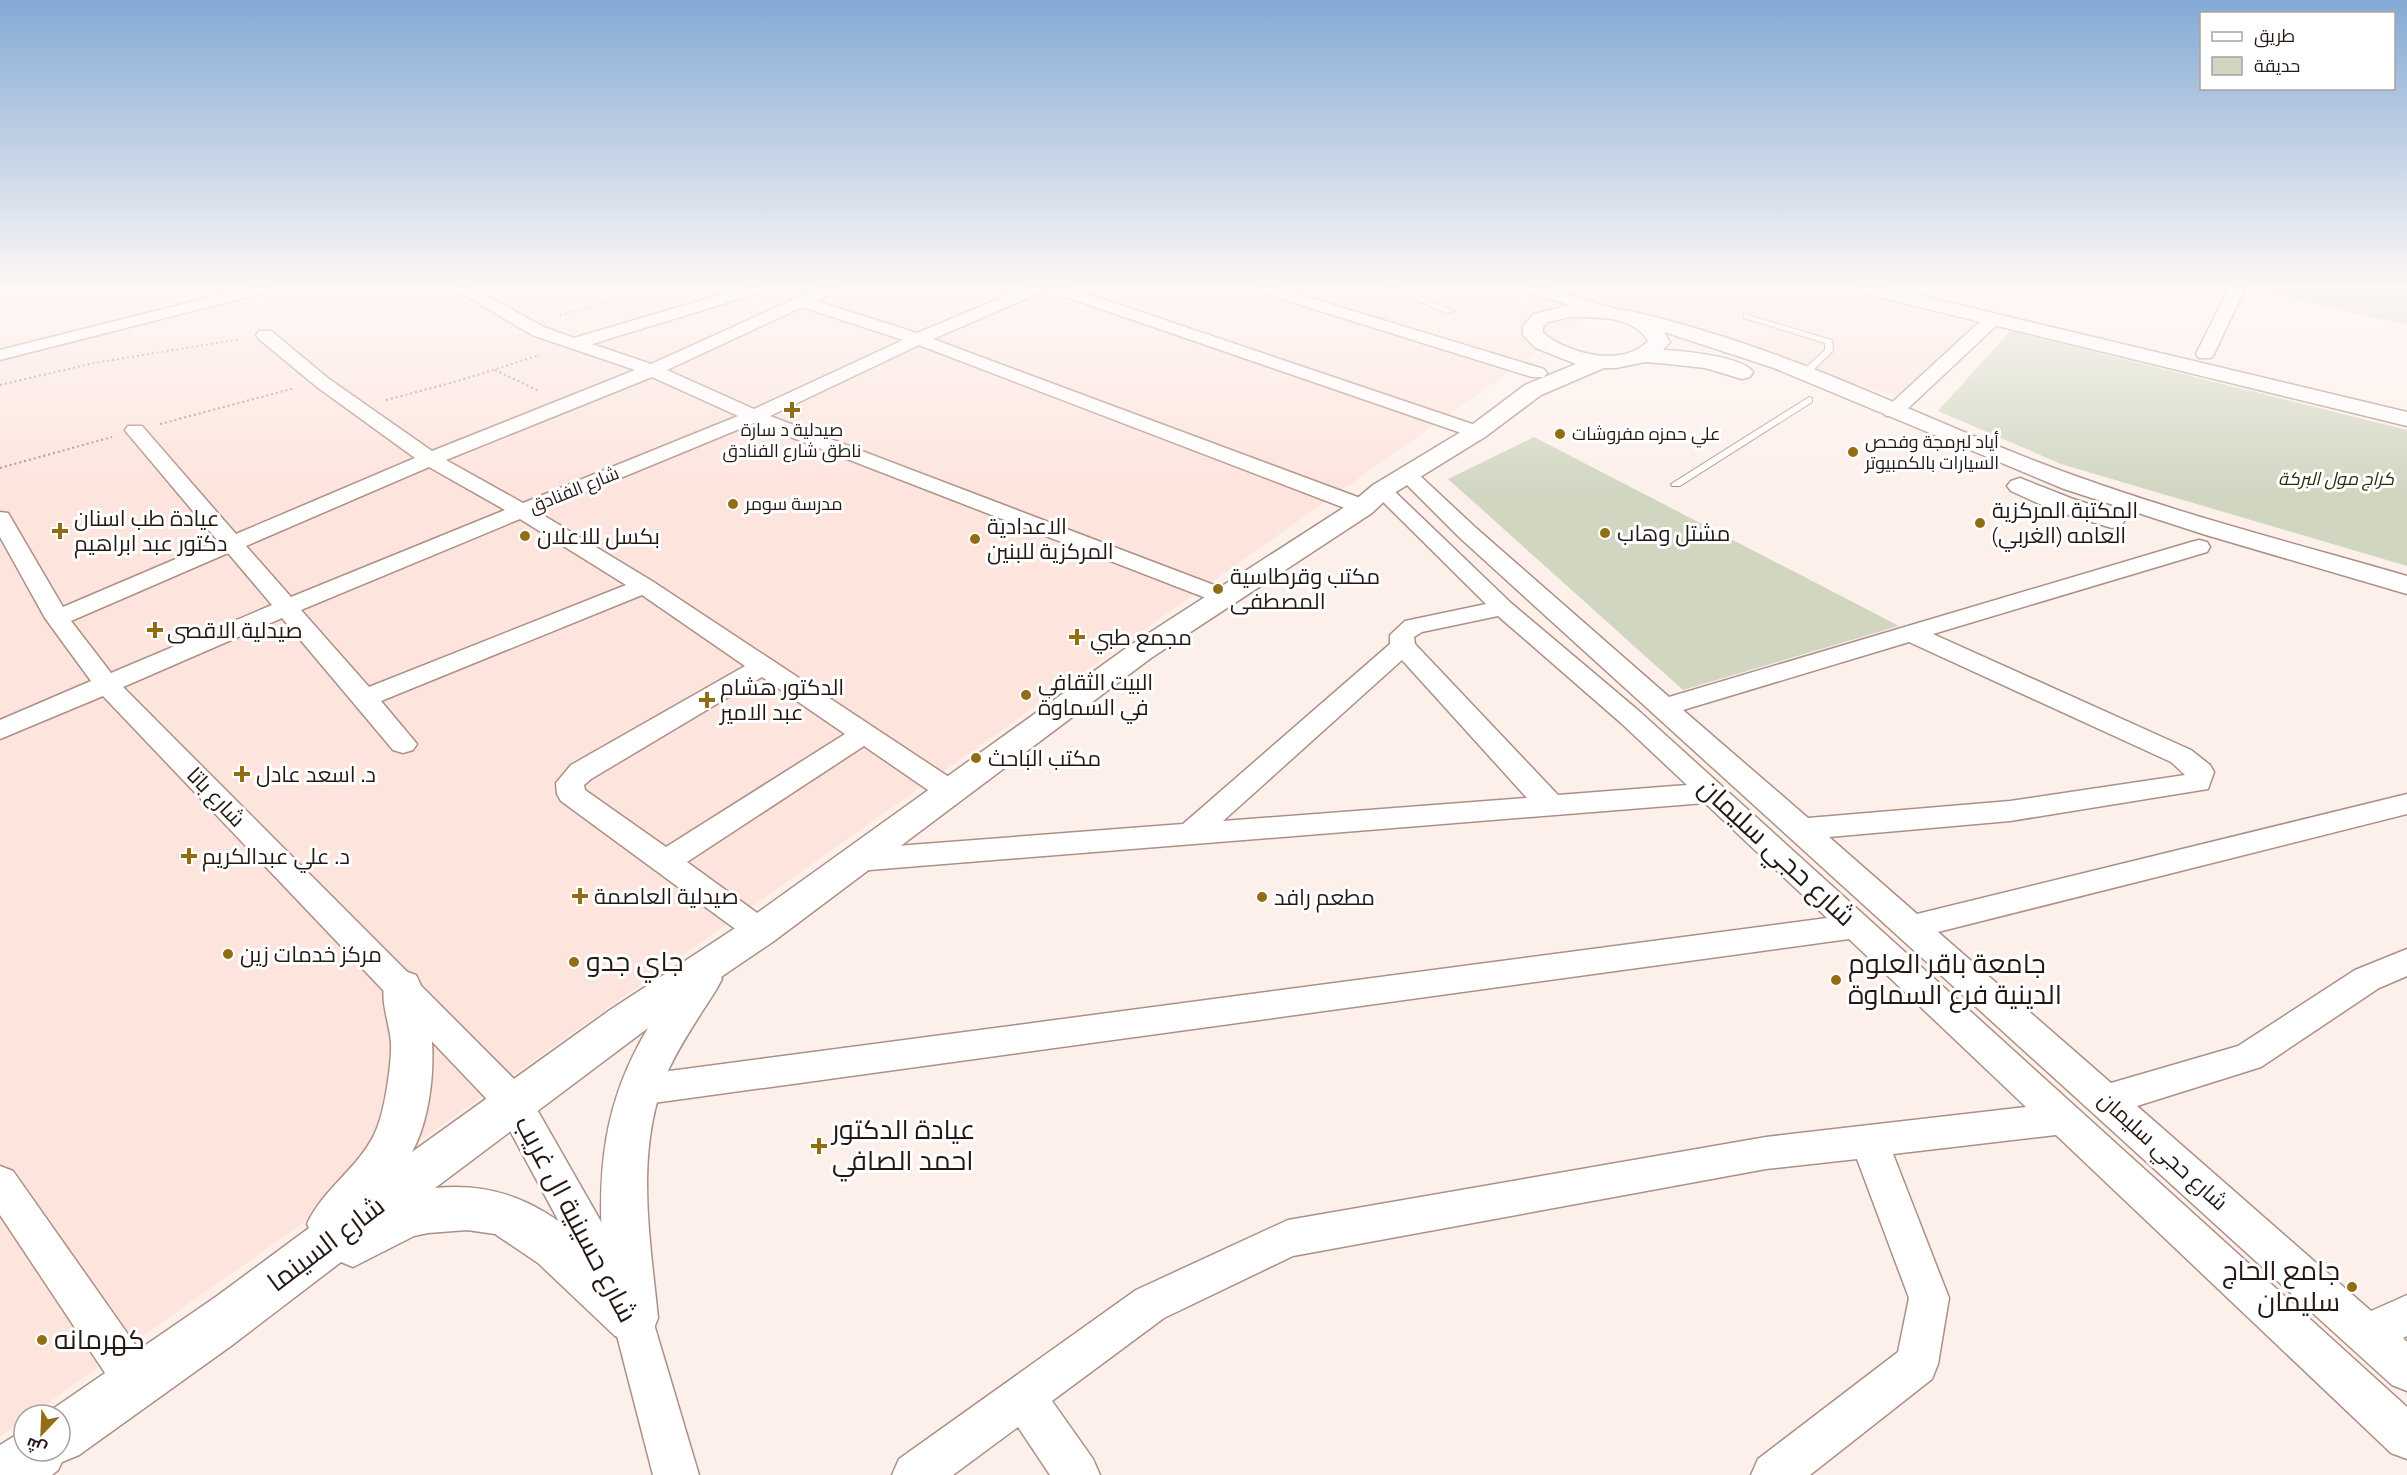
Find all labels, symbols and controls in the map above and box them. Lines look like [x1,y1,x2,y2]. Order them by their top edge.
legend [2200,12,2395,90]
text: طريق [2254,25,2295,48]
text: حديقة [2254,55,2300,77]
marker: صيدلية د سارة ناطق شارع الفنادق [785,403,799,417]
place label: صيدلية د سارة ناطق شارع الفنادق [723,419,861,463]
place label: علي حمزه مفروشات [1572,423,1721,448]
marker: علي حمزه مفروشات [1553,427,1567,441]
place label: أياد لبرمجة وفحص السيارات بالكمبيوتر [1864,431,1999,474]
marker: أياد لبرمجة وفحص السيارات بالكمبيوتر [1846,445,1860,459]
street label: شارع الفنادق [526,462,623,519]
park label: كراج مول البركة [2278,468,2395,491]
place label: مدرسة سومر [744,493,843,515]
marker: مدرسة سومر [726,497,740,511]
place label: المكتبة المركزية العامه (الغربي) [1992,497,2138,552]
place label: عيادة طب اسنان دكتور عبد ابراهيم [74,505,227,559]
place label: الاعدادية المركزية للبنين [987,513,1114,565]
marker: المكتبة المركزية العامه (الغربي) [1973,516,1987,530]
place label: مشتل وهاب [1617,520,1730,547]
marker: عيادة طب اسنان دكتور عبد ابراهيم [51,522,69,540]
place label: بكسل للاعلان [537,523,660,550]
marker: مشتل وهاب [1598,526,1612,540]
marker: بكسل للاعلان [518,529,532,543]
marker: الاعدادية المركزية للبنين [968,532,982,546]
place label: مكتب وقرطاسية المصطفى [1230,563,1380,615]
marker: مكتب وقرطاسية المصطفى [1211,582,1225,596]
place label: صيدلية الاقصى [167,617,303,644]
marker: صيدلية الاقصى [148,623,162,637]
place label: مجمع طبي [1090,624,1192,654]
marker: مجمع طبي [1068,628,1086,646]
place label: البيت الثقافي في السماوة [1038,669,1153,724]
place label: الدكتور هشام عبد الامير [718,674,844,726]
marker: البيت الثقافي في السماوة [1019,688,1033,702]
marker: الدكتور هشام عبد الامير [698,691,716,709]
place label: مكتب الباحث [988,745,1101,772]
marker: مكتب الباحث [969,751,983,765]
place label: د. اسعد عادل [256,761,376,788]
street label: شارع باتا [180,762,251,833]
marker: د. اسعد عادل [233,765,251,783]
street label: شارع حجي سليمان [1689,771,1862,936]
place label: د. علي عبدالكريم [202,843,350,873]
marker: د. علي عبدالكريم [180,847,198,865]
place label: صيدلية العاصمة [594,883,739,910]
place label: مطعم رافد [1274,884,1375,913]
marker: صيدلية العاصمة [571,887,589,905]
marker: مطعم رافد [1255,890,1269,904]
place label: مركز خدمات زين [240,941,382,968]
place label: جاي جدو [586,946,683,983]
marker: مركز خدمات زين [221,947,235,961]
place label: جامعة باقر العلوم الدينية فرع السماوة [1848,948,2062,1013]
marker: جاي جدو [567,955,581,969]
marker: جامعة باقر العلوم الدينية فرع السماوة [1829,973,1843,987]
street label: شارع حجي سليمان [2091,1086,2233,1218]
street label: شارع حسينية ال غريب [506,1110,644,1329]
place label: عيادة الدكتور احمد الصافي [830,1114,975,1182]
marker: عيادة الدكتور احمد الصافي [810,1137,828,1155]
street label: شارع السينما [261,1190,392,1300]
place label: جامع الحاج سليمان [2222,1255,2340,1318]
marker: جامع الحاج سليمان [2345,1280,2359,1294]
place label: كهرمانه [54,1324,145,1356]
marker: كهرمانه [35,1333,49,1347]
north arrow [12,1403,72,1463]
text: ش [23,1434,49,1459]

